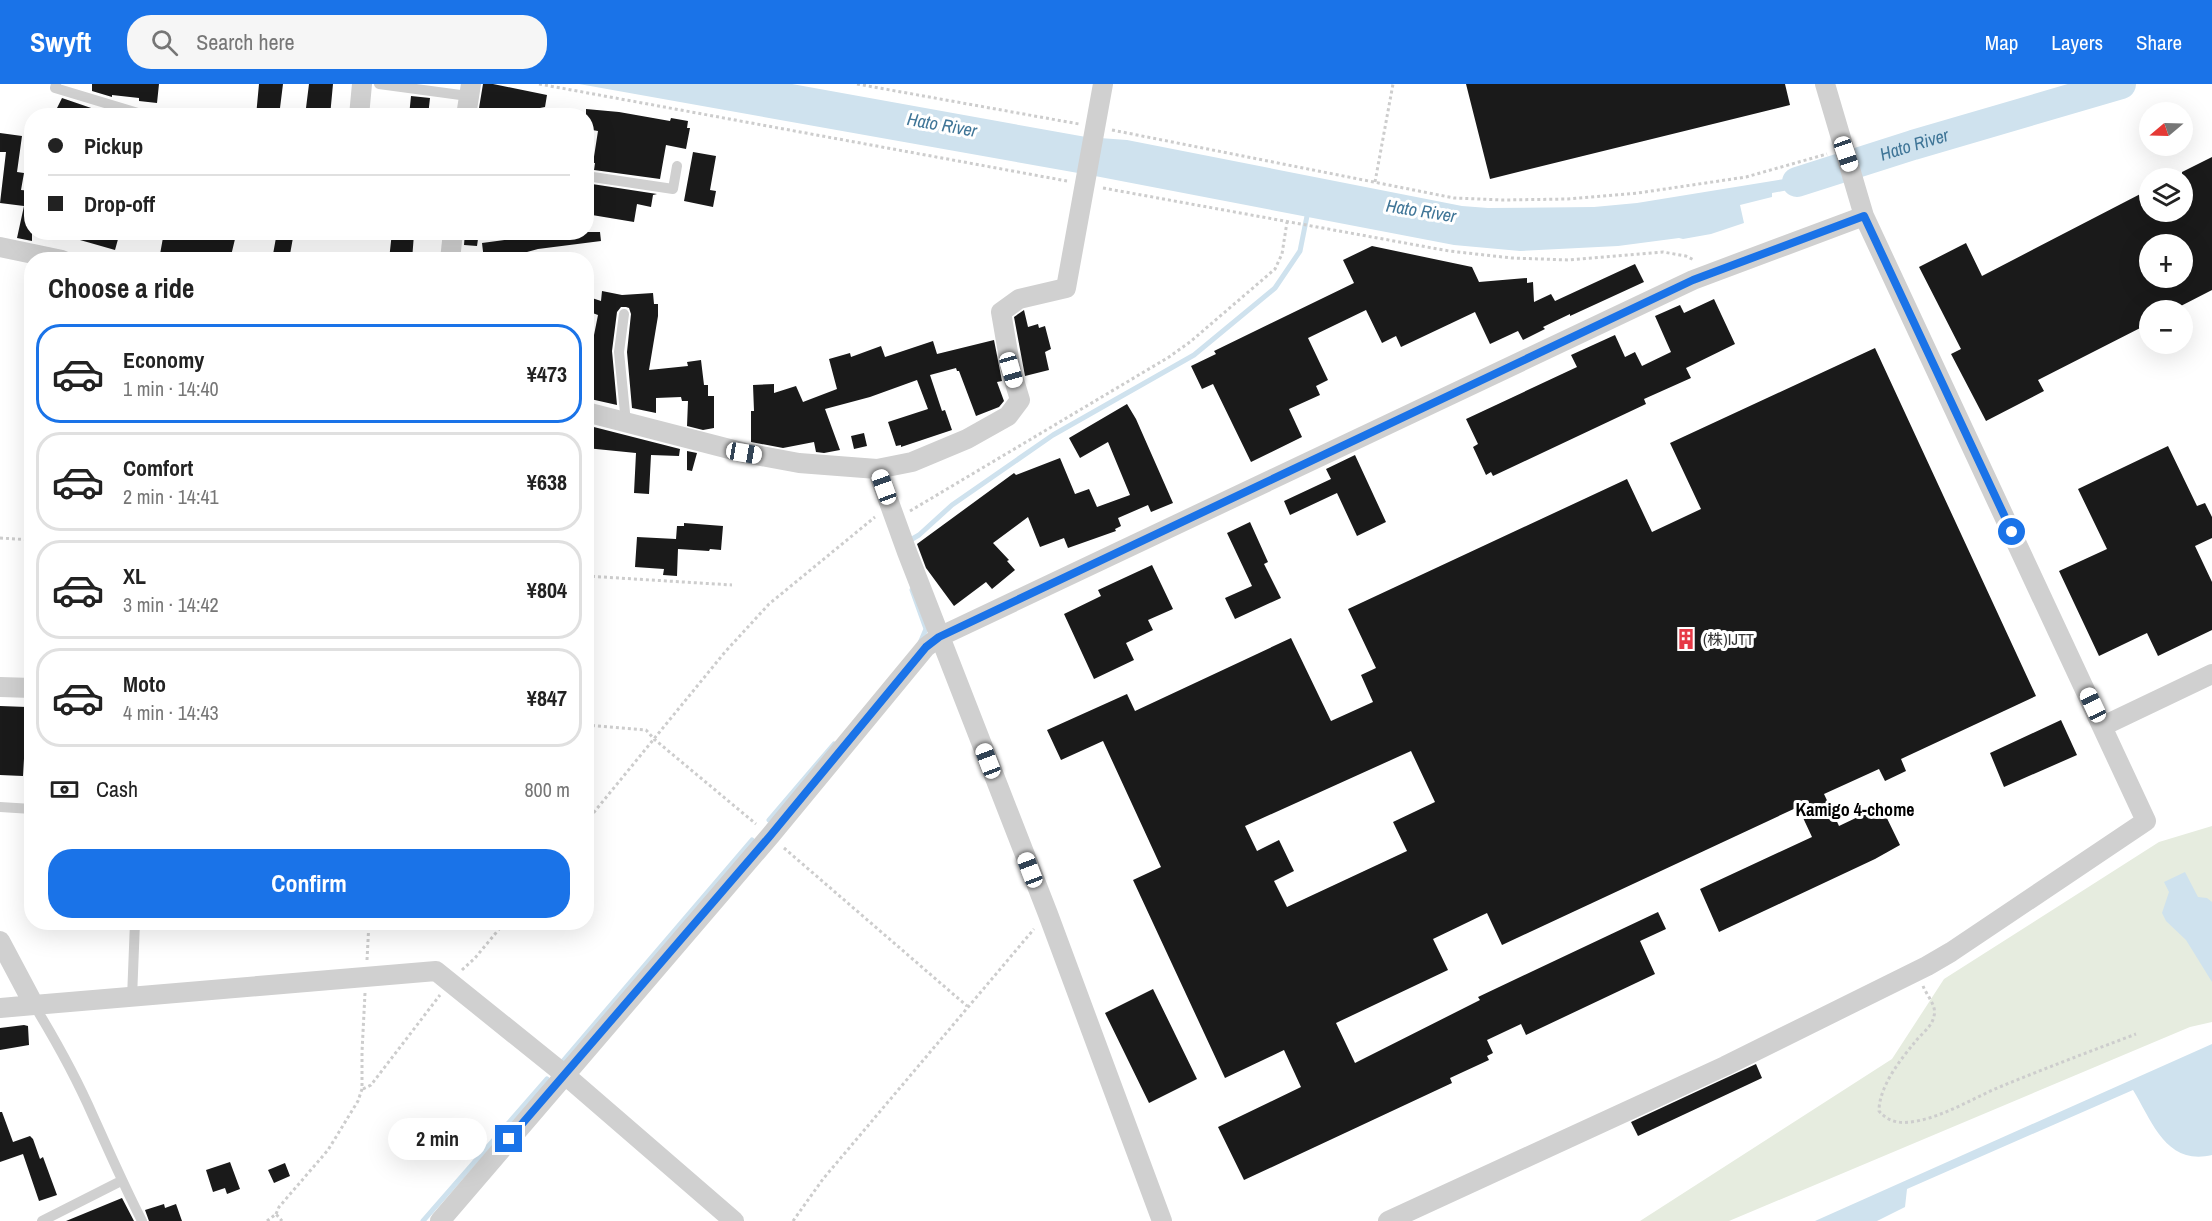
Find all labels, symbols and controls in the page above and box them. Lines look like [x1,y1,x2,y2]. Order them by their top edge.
search box [127,15,547,69]
text: Swyft [30,23,91,61]
icon: search [148,26,181,59]
text: Search here [196,27,295,57]
text: Map [1985,28,2018,57]
text: Layers [2051,28,2103,57]
text: Share [2136,28,2182,57]
north arrow [2139,102,2193,156]
map controls [2139,102,2193,354]
water label: Hato River [905,106,980,143]
water label: Hato River [1877,122,1952,167]
text: Pickup [84,131,143,161]
car [1832,134,1860,174]
button: layers [2139,168,2193,222]
text: Drop-off [84,189,155,219]
water label: Hato River [1384,193,1459,229]
button: + [2139,234,2193,288]
text: Choose a ride [48,270,194,306]
button: − [2139,300,2193,354]
text: Economy [123,345,204,375]
icon: car [51,347,105,401]
car [997,350,1025,390]
text: ¥473 [527,359,567,389]
text: 1 min · 14:40 [123,375,219,402]
car [725,441,763,465]
text: Comfort [123,453,193,483]
icon: car [51,455,105,509]
text: ¥638 [527,467,567,497]
car [869,467,899,507]
text: 2 min · 14:41 [123,483,219,510]
route start [1998,518,2025,545]
text: XL [123,561,146,591]
icon: car [51,563,105,617]
text: ¥804 [527,575,567,605]
text: 3 min · 14:42 [123,591,219,618]
building icon: (株)IJTT [1674,627,1698,651]
place label: (株)IJTT [1703,628,1754,650]
text: Moto [123,669,166,699]
icon: car [51,671,105,725]
text: ¥847 [527,683,567,713]
car [2077,685,2109,725]
text: 4 min · 14:43 [123,699,219,726]
car [973,741,1003,781]
icon: cash [48,773,81,806]
text: Cash [96,774,138,804]
text: 800 m [524,776,570,803]
district label: Kamigo 4-chome [1796,797,1914,822]
button: Confirm [48,849,570,918]
car [1015,850,1045,890]
callout: 2 min [389,1118,488,1160]
text: 2 min [416,1125,459,1152]
route end [495,1125,522,1152]

